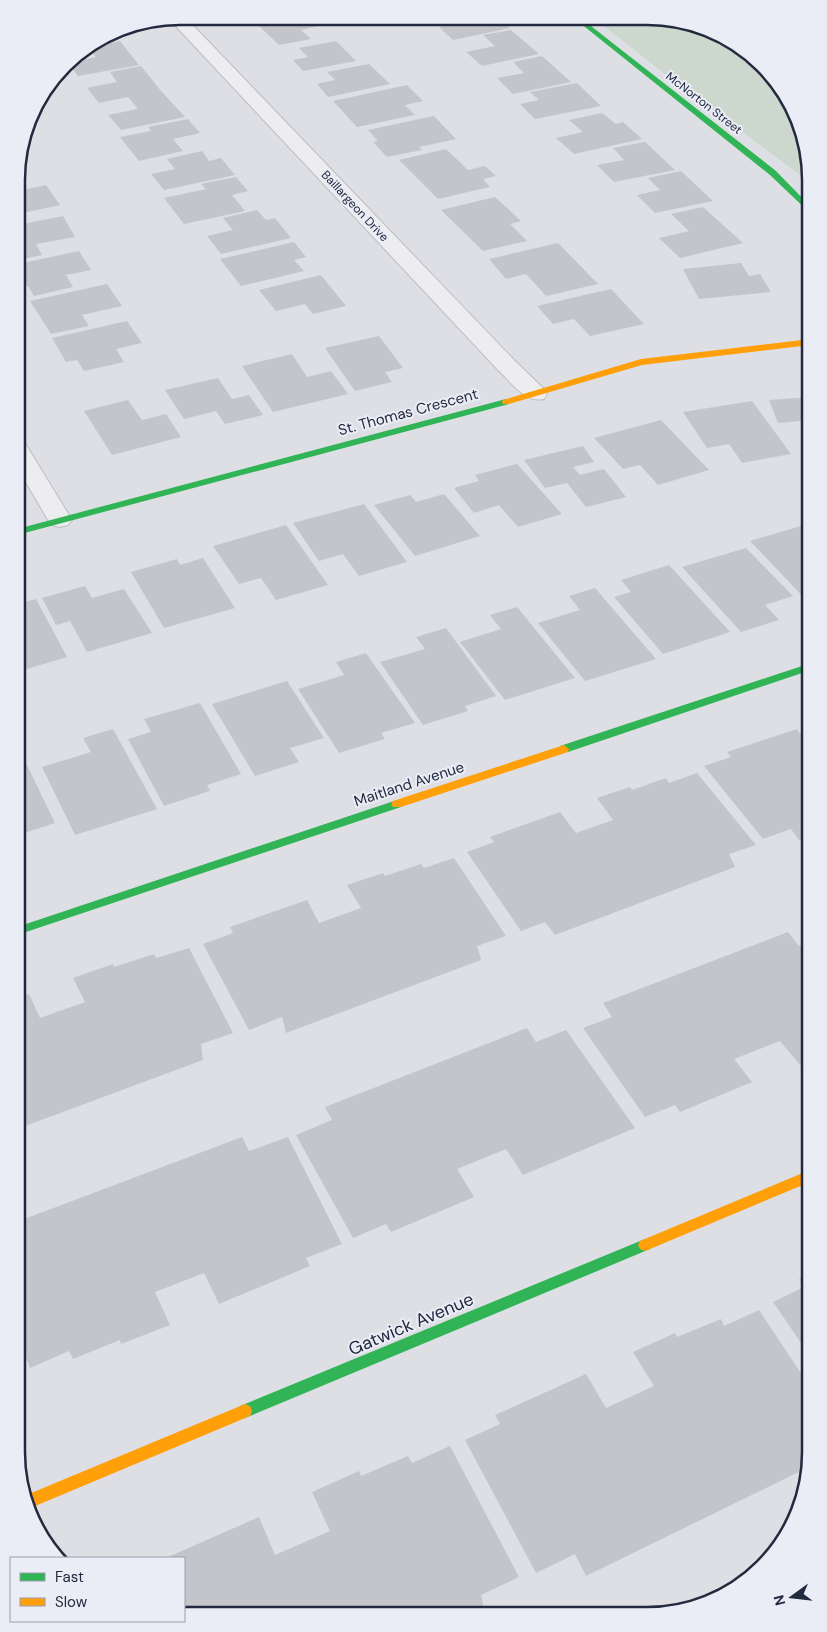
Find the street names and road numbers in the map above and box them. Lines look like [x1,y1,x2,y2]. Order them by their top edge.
street label: McNorton Street [663,68,746,138]
street label: Baillargeon Drive [318,167,392,245]
street label: St. Thomas Crescent [336,384,480,440]
street label: Maitland Avenue [351,757,467,811]
street label: Gatwick Avenue [345,1287,477,1361]

